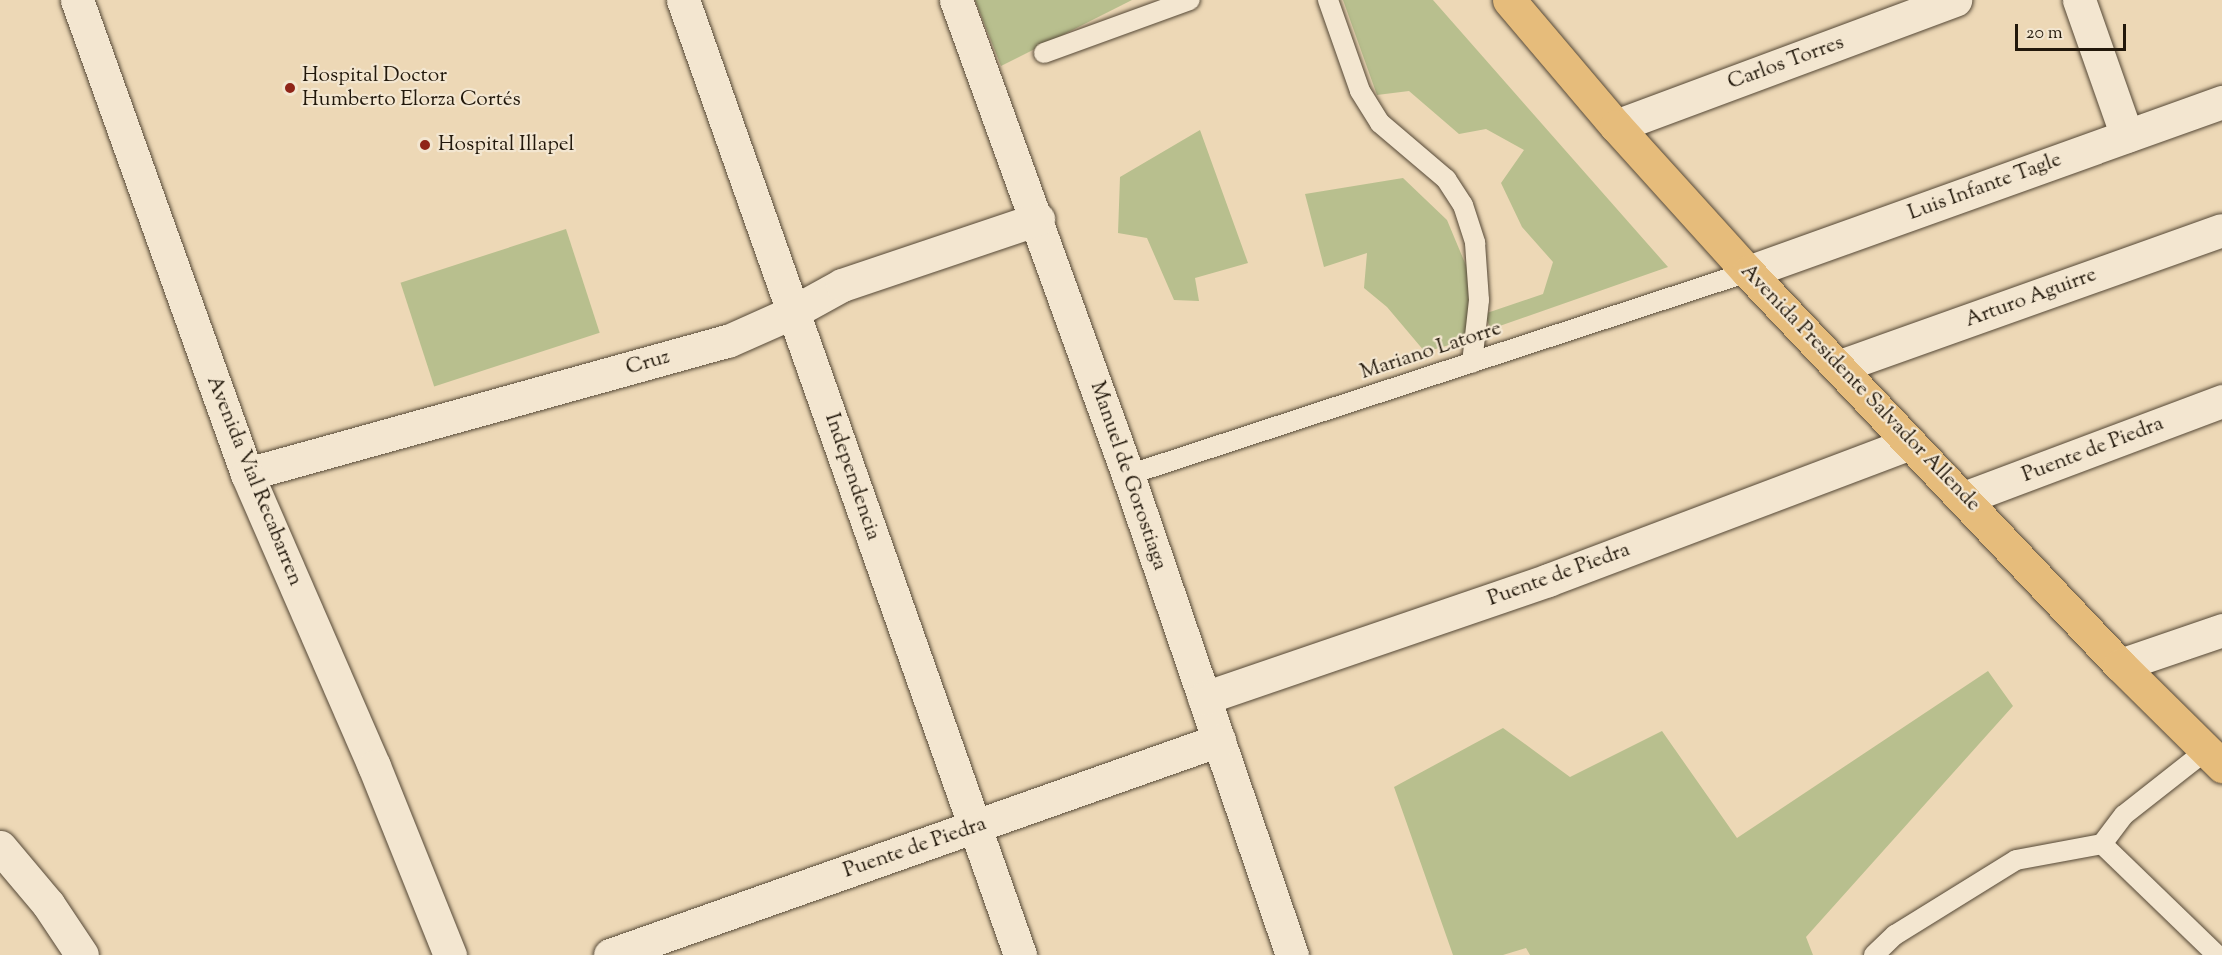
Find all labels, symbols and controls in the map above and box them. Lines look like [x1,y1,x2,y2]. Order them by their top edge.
scale bar [2018,12,2129,50]
text: 20 m [2026,21,2063,47]
street label: Carlos Torres [1724,30,1848,96]
place label: Hospital Doctor Humberto Elorza Cortés [302,63,521,113]
marker: Hospital Doctor Humberto Elorza Cortés [283,81,297,95]
place label: Hospital Illapel [438,132,574,158]
marker: Hospital Illapel [416,136,434,154]
street label: Luis Infante Tagle [1905,148,2065,226]
street label: Avenida Presidente Salvador Allende [1735,259,1985,517]
street label: Arturo Aguirre [1962,263,2100,333]
street label: Mariano Latorre [1357,316,1505,386]
street label: Cruz [623,345,673,381]
street label: Avenida Vial Recabarren [200,372,308,590]
street label: Manuel de Gorostiaga [1084,378,1172,574]
street label: Independencia [818,410,886,544]
street label: Puente de Piedra [2019,411,2167,489]
street label: Puente de Piedra [1484,538,1634,612]
street label: Puente de Piedra [840,812,990,884]

